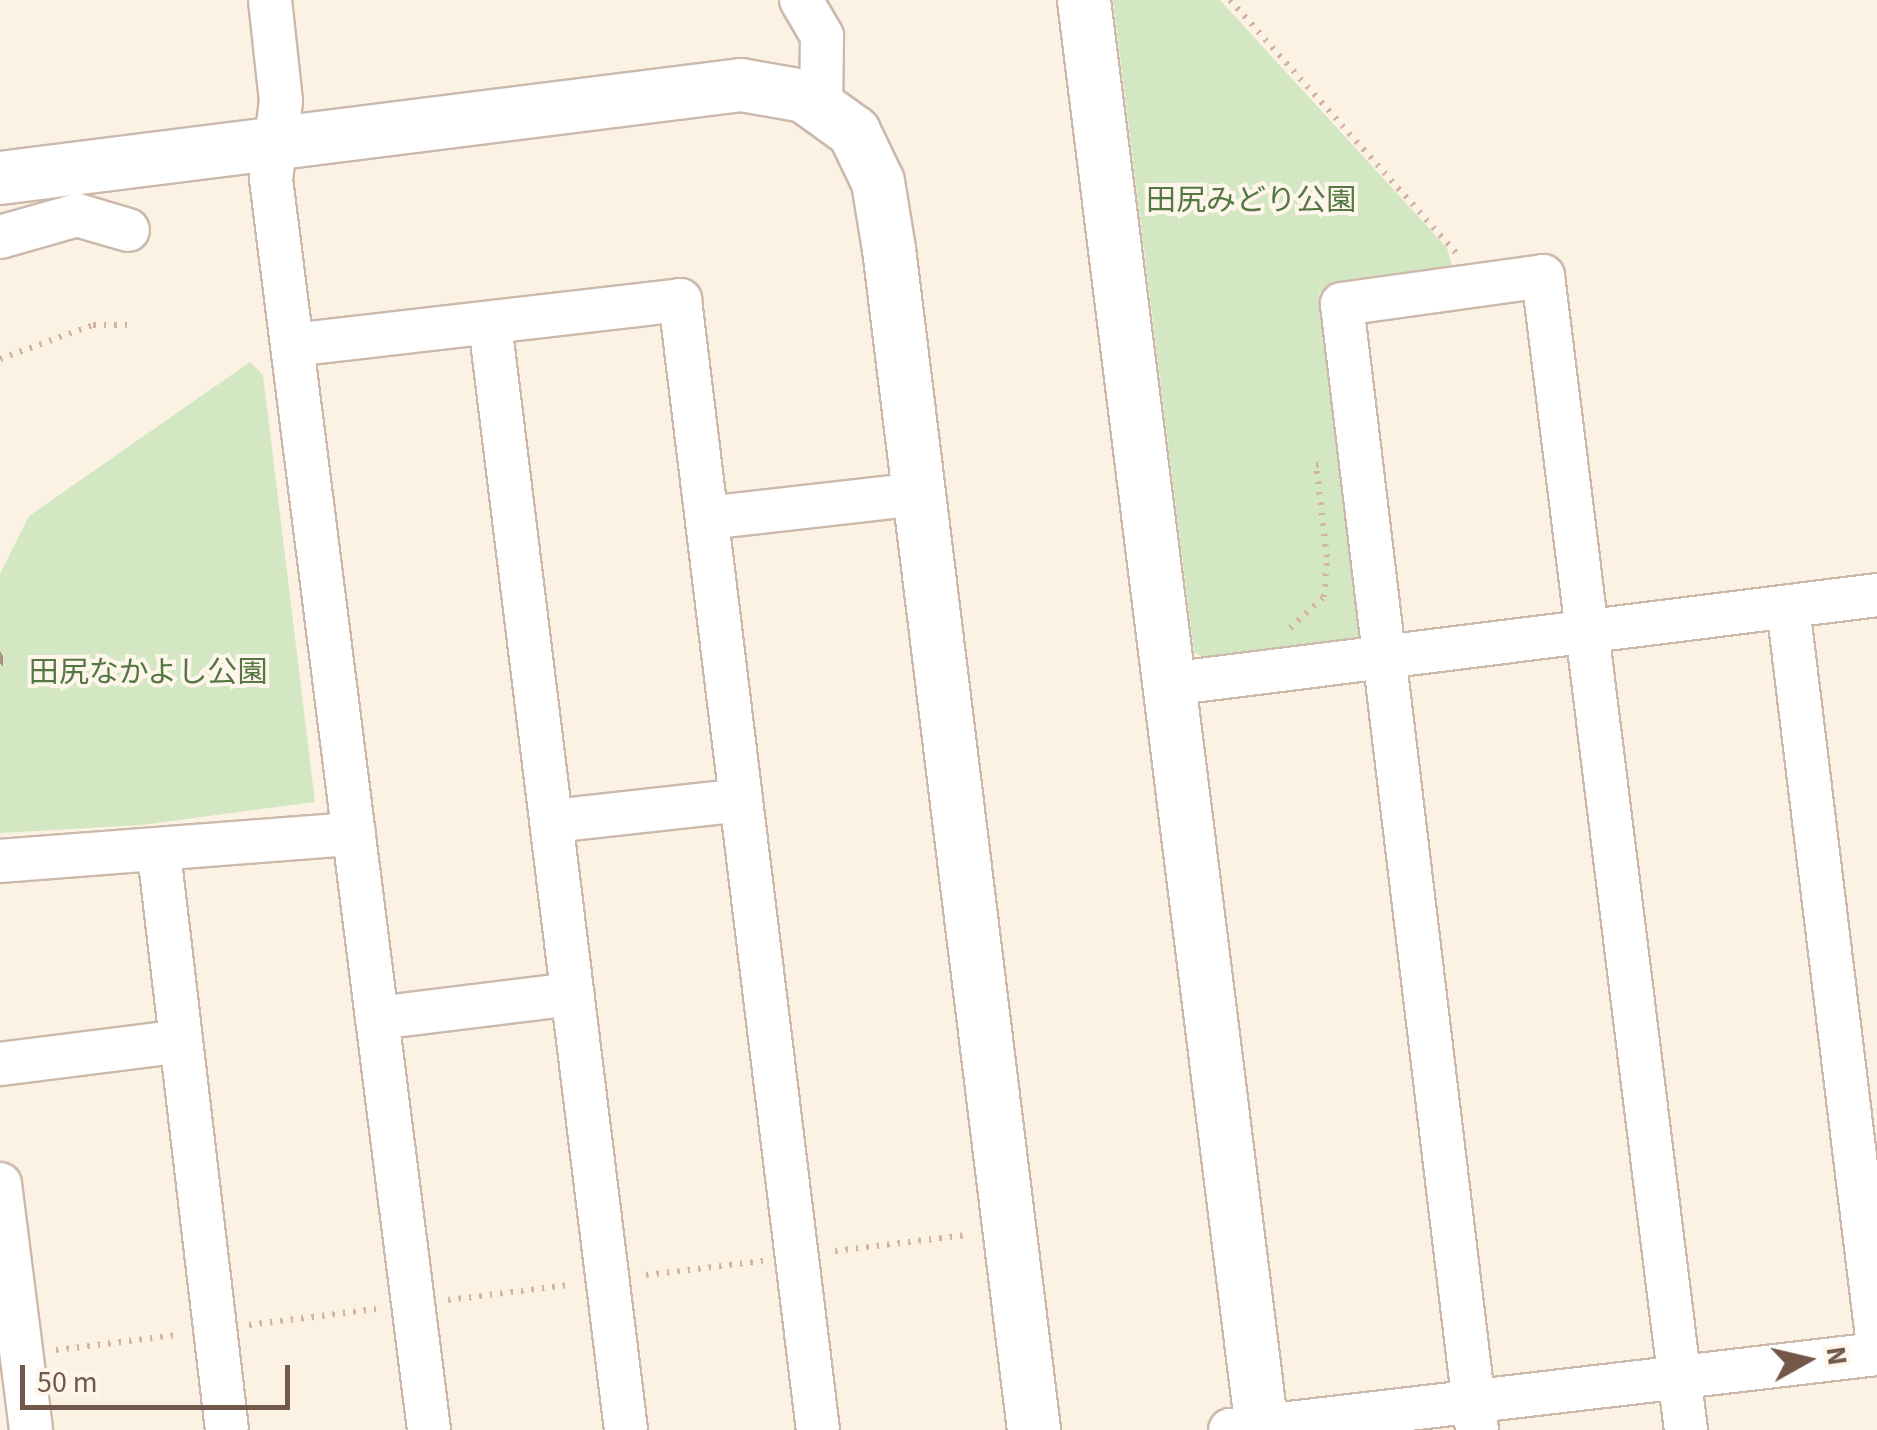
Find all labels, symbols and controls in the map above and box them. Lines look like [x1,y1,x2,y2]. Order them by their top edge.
park label: 田尻みどり公園 [1146,183,1356,219]
park label: 田尻なかよし公園 [28,655,268,691]
north arrow [1757,1310,1857,1410]
text: N [1816,1344,1858,1368]
scale bar [25,1345,295,1407]
text: 50 m [37,1361,98,1404]

